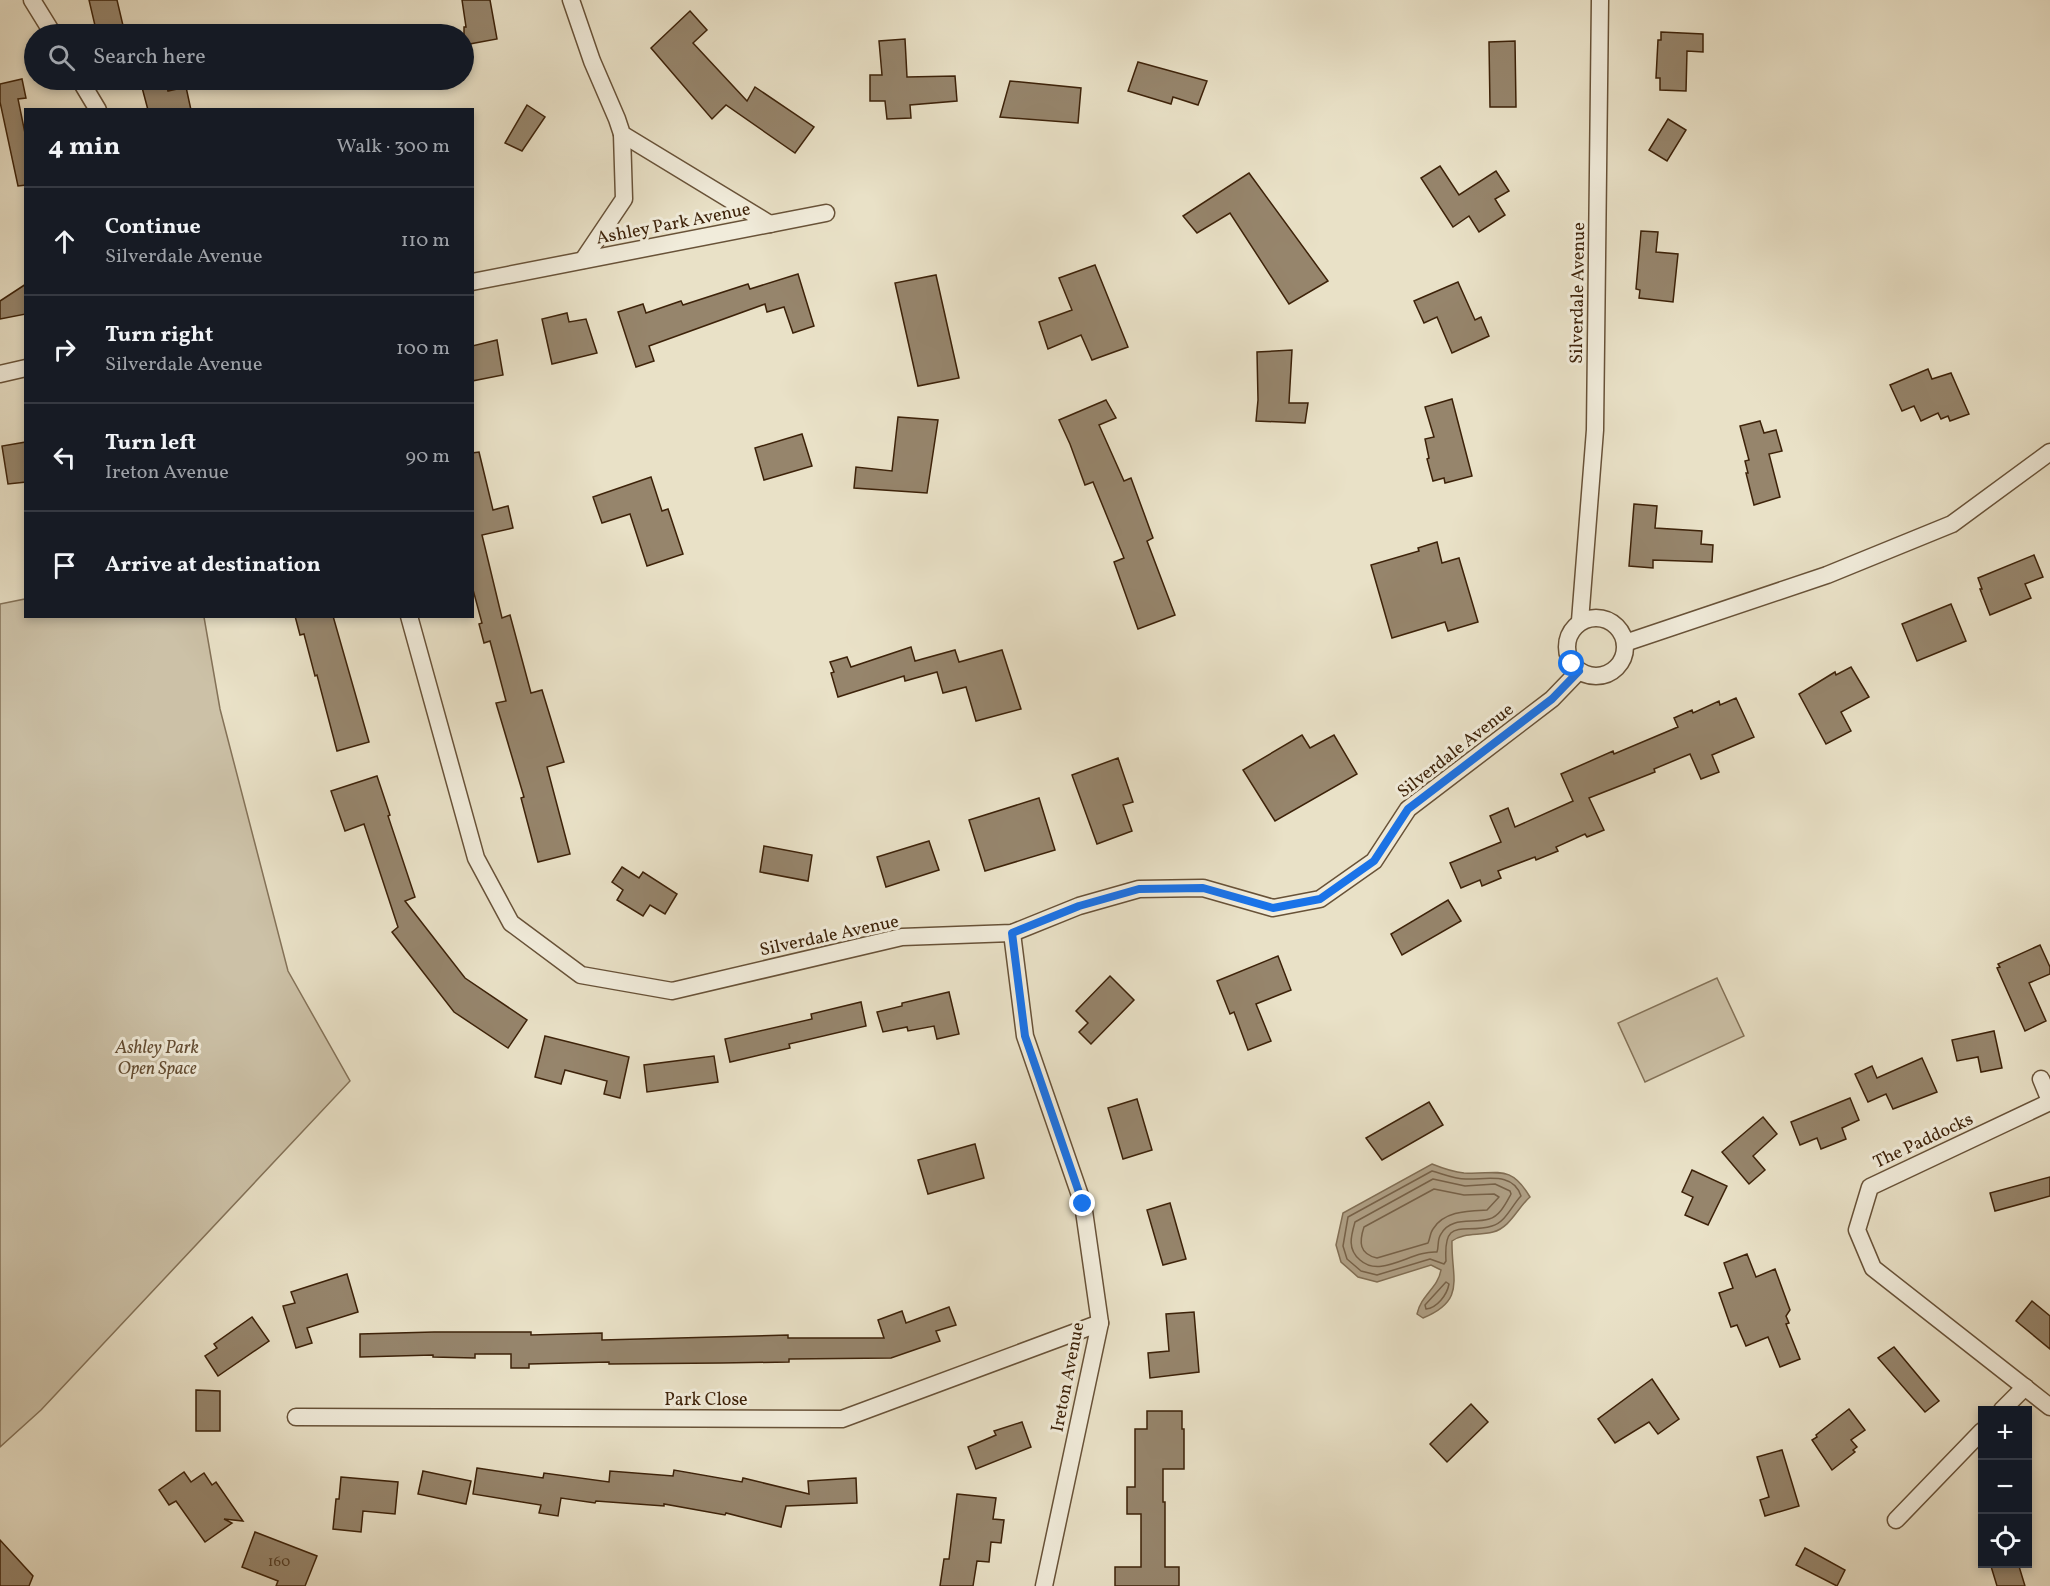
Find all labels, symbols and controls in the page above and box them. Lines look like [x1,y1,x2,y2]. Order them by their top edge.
search box [24,24,474,90]
icon: search [45,41,78,74]
text: Search here [93,42,206,73]
text: 4 min [48,129,120,165]
text: Walk · 300 m [337,133,450,161]
street label: Ashley Park Avenue [594,197,753,252]
text: Continue [105,212,201,243]
street label: Silverdale Avenue [1565,222,1592,364]
icon: ahead [48,225,81,258]
text: 110 m [401,227,450,255]
text: Silverdale Avenue [105,243,262,271]
text: Turn right [105,320,213,351]
icon: right [48,333,81,366]
text: 100 m [396,335,450,363]
text: Silverdale Avenue [105,351,262,379]
text: Turn left [105,428,196,459]
icon: left [48,441,81,474]
text: 90 m [406,443,450,471]
text: Ireton Avenue [105,459,229,487]
icon: arrive [48,549,81,582]
text: Arrive at destination [105,550,321,581]
route start [1558,650,1584,676]
street label: Silverdale Avenue [1392,698,1519,805]
street label: Silverdale Avenue [757,910,901,963]
park label: Ashley Park Open Space [114,1036,199,1082]
street label: The Paddocks [1870,1107,1978,1175]
route end [1069,1190,1095,1216]
street label: Ireton Avenue [1046,1320,1091,1434]
street label: Park Close [664,1388,748,1413]
map controls [1978,1406,2032,1568]
button: + [1978,1406,2032,1460]
button: − [1978,1460,2032,1514]
button: locate [1978,1514,2032,1568]
house number: 160 [268,1552,290,1573]

